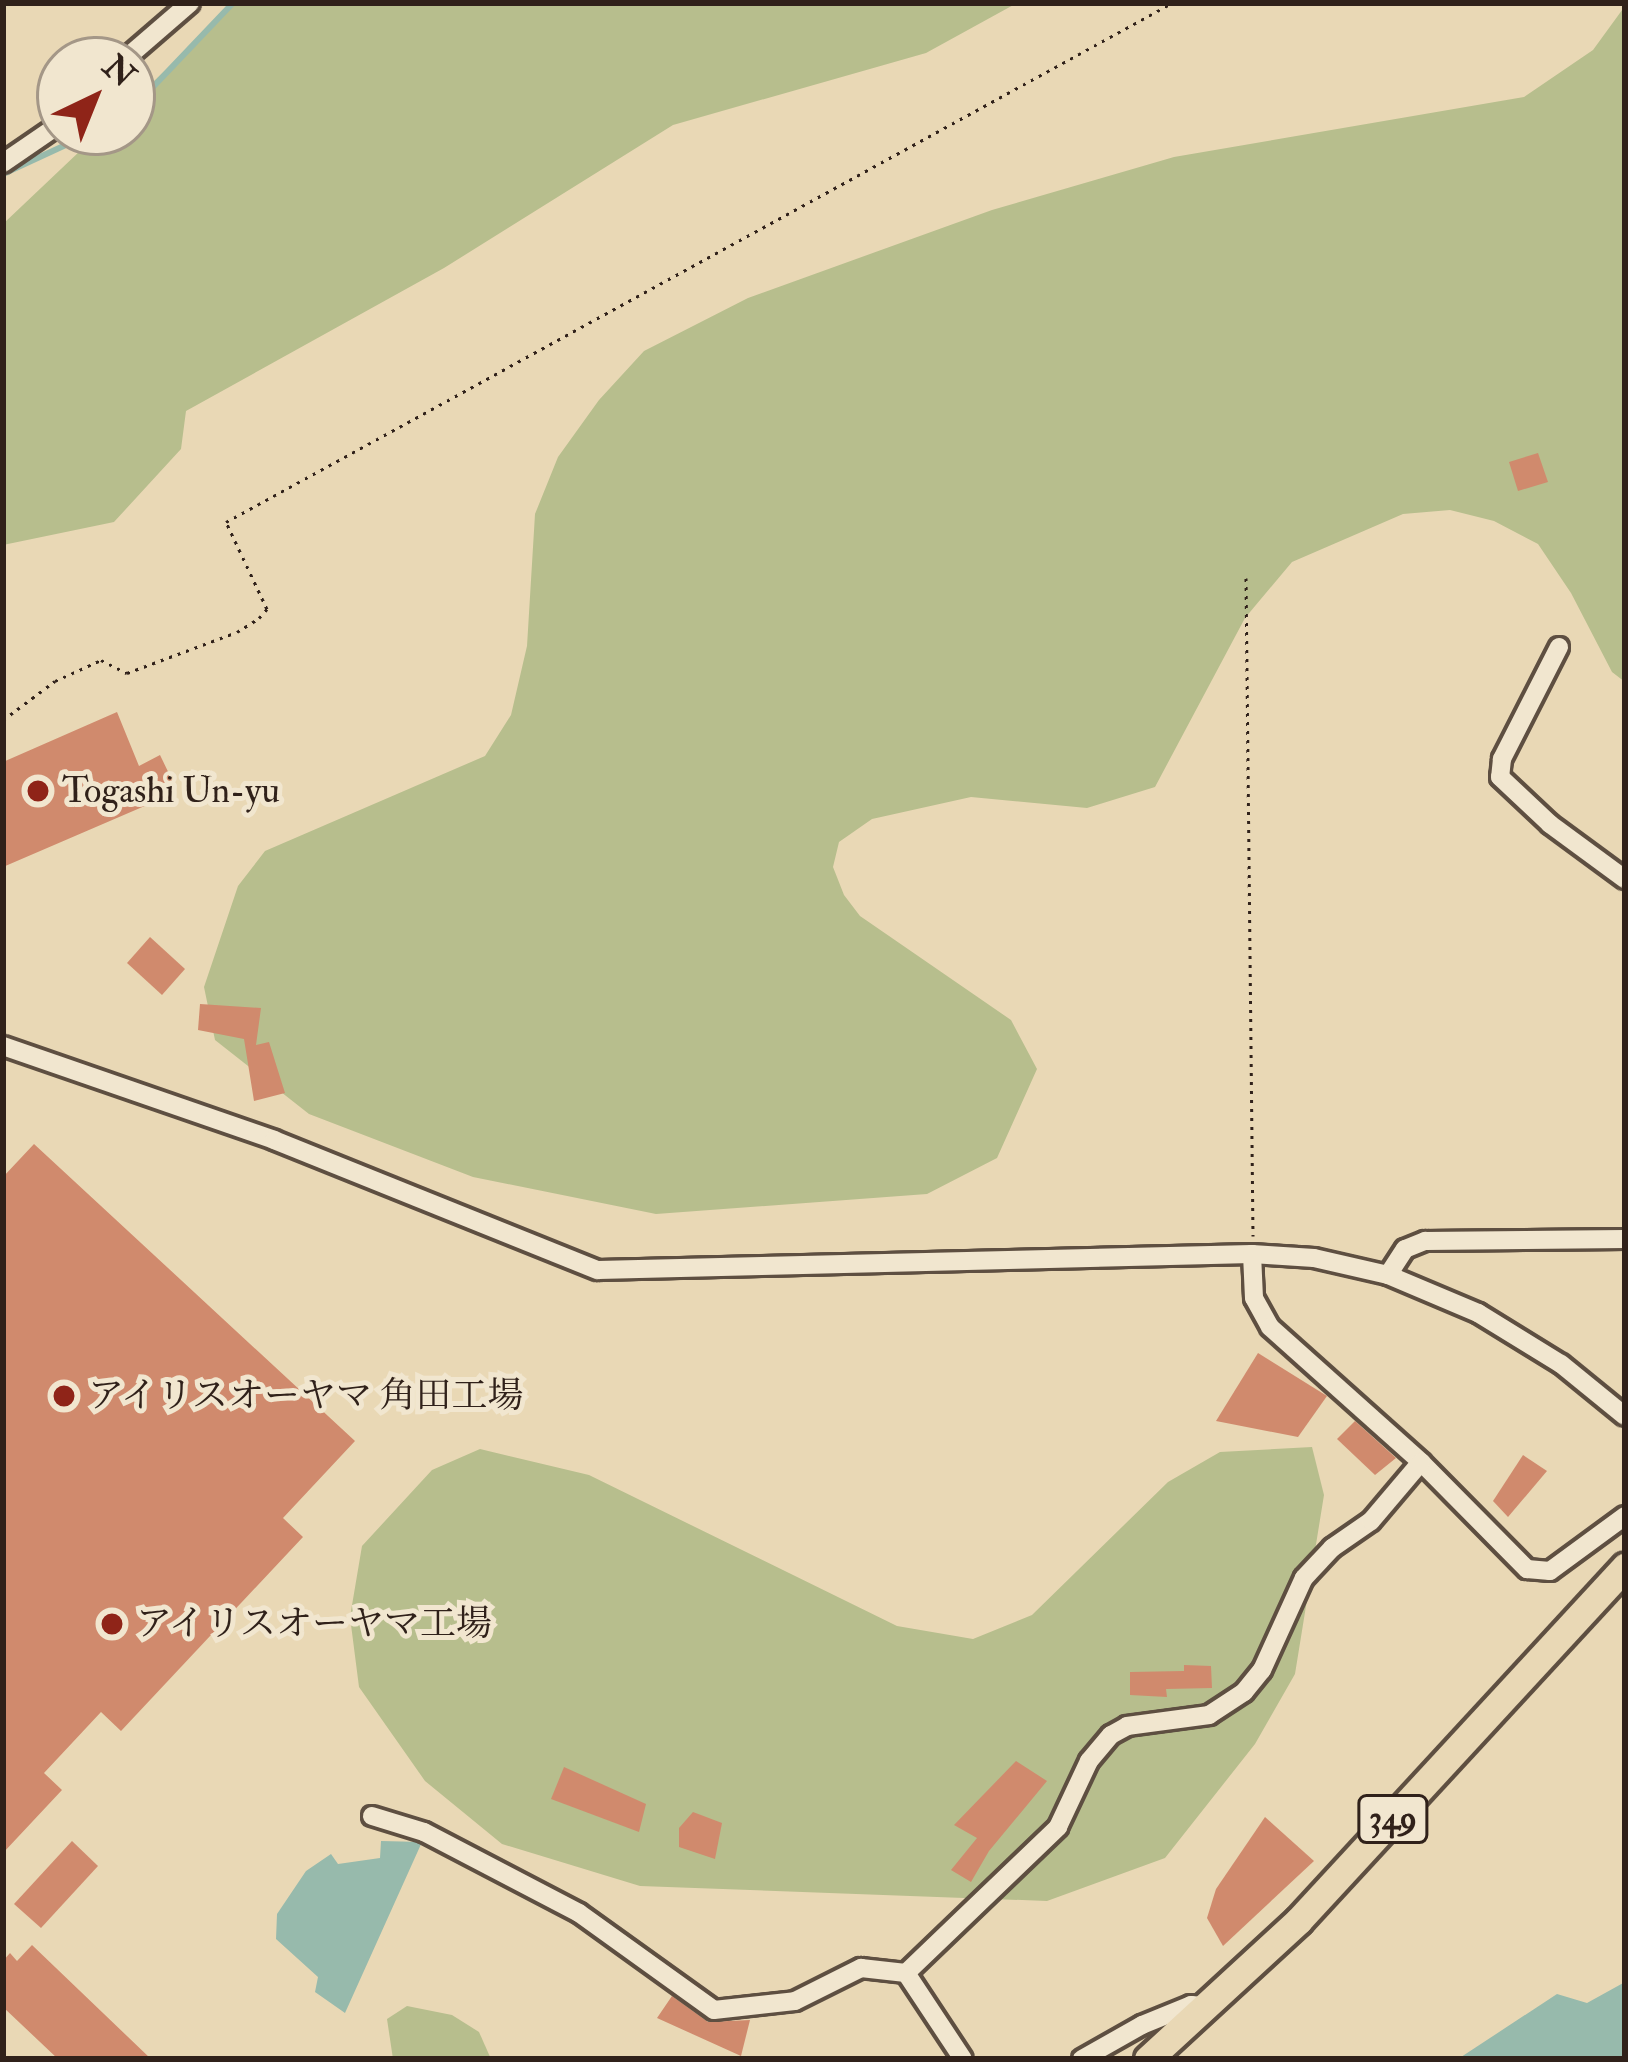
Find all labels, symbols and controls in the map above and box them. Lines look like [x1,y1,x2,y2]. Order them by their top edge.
north arrow [36,36,156,156]
text: N [94,46,144,97]
place label: Togashi Un-yu [62,769,280,813]
marker: Togashi Un-yu [25,778,51,804]
place label: アイリスオーヤマ 角田工場 [88,1374,528,1418]
marker: アイリスオーヤマ 角田工場 [51,1383,77,1409]
place label: アイリスオーヤマ工場 [136,1602,496,1646]
marker: アイリスオーヤマ工場 [99,1611,125,1637]
road number: 349 [1357,1792,1429,1846]

